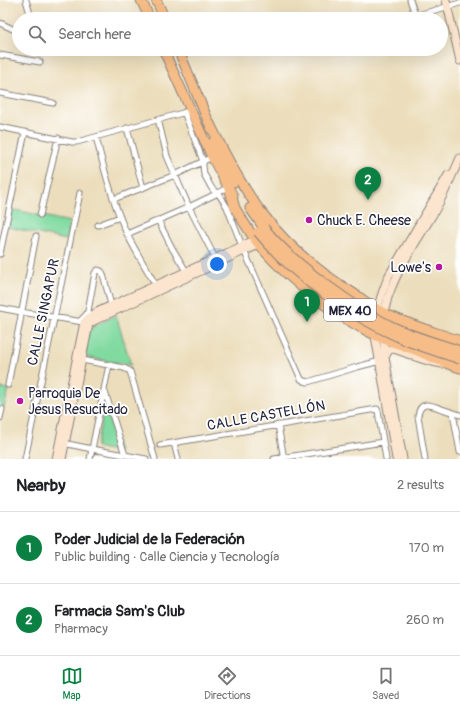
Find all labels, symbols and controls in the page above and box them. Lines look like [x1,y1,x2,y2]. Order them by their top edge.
search box [12,12,448,56]
icon: search [26,23,48,45]
text: Search here [58,25,131,44]
pin: 2 [355,167,381,200]
place label: Chuck E. Cheese [317,212,411,229]
marker: Chuck E. Cheese [304,215,314,225]
your location [207,254,227,274]
street label: CALLE SINGAPUR [24,257,63,367]
place label: Lowe's [390,259,432,276]
marker: Lowe's [434,262,444,272]
pin: 1 [294,289,320,322]
road number: MEX 40 [324,299,376,321]
place label: Parroquia De Jesus Resucitado [28,385,128,418]
marker: Parroquia De Jesus Resucitado [15,396,25,406]
street label: CALLE CASTELLÓN [206,396,326,434]
text: Nearby [16,475,65,496]
text: 2 results [397,477,444,493]
text: Poder Judicial de la Federación [54,530,245,549]
text: 1 [26,540,32,556]
text: 170 m [409,540,444,556]
text: Public building · Calle Ciencia y Tecnología [54,549,279,565]
text: Farmacia Sam's Club [54,602,185,621]
text: 2 [25,612,33,628]
text: 260 m [406,612,444,628]
text: Pharmacy [54,621,108,637]
tab: Map [61,665,83,702]
tab: Directions [204,665,251,702]
tab: Saved [372,665,399,702]

